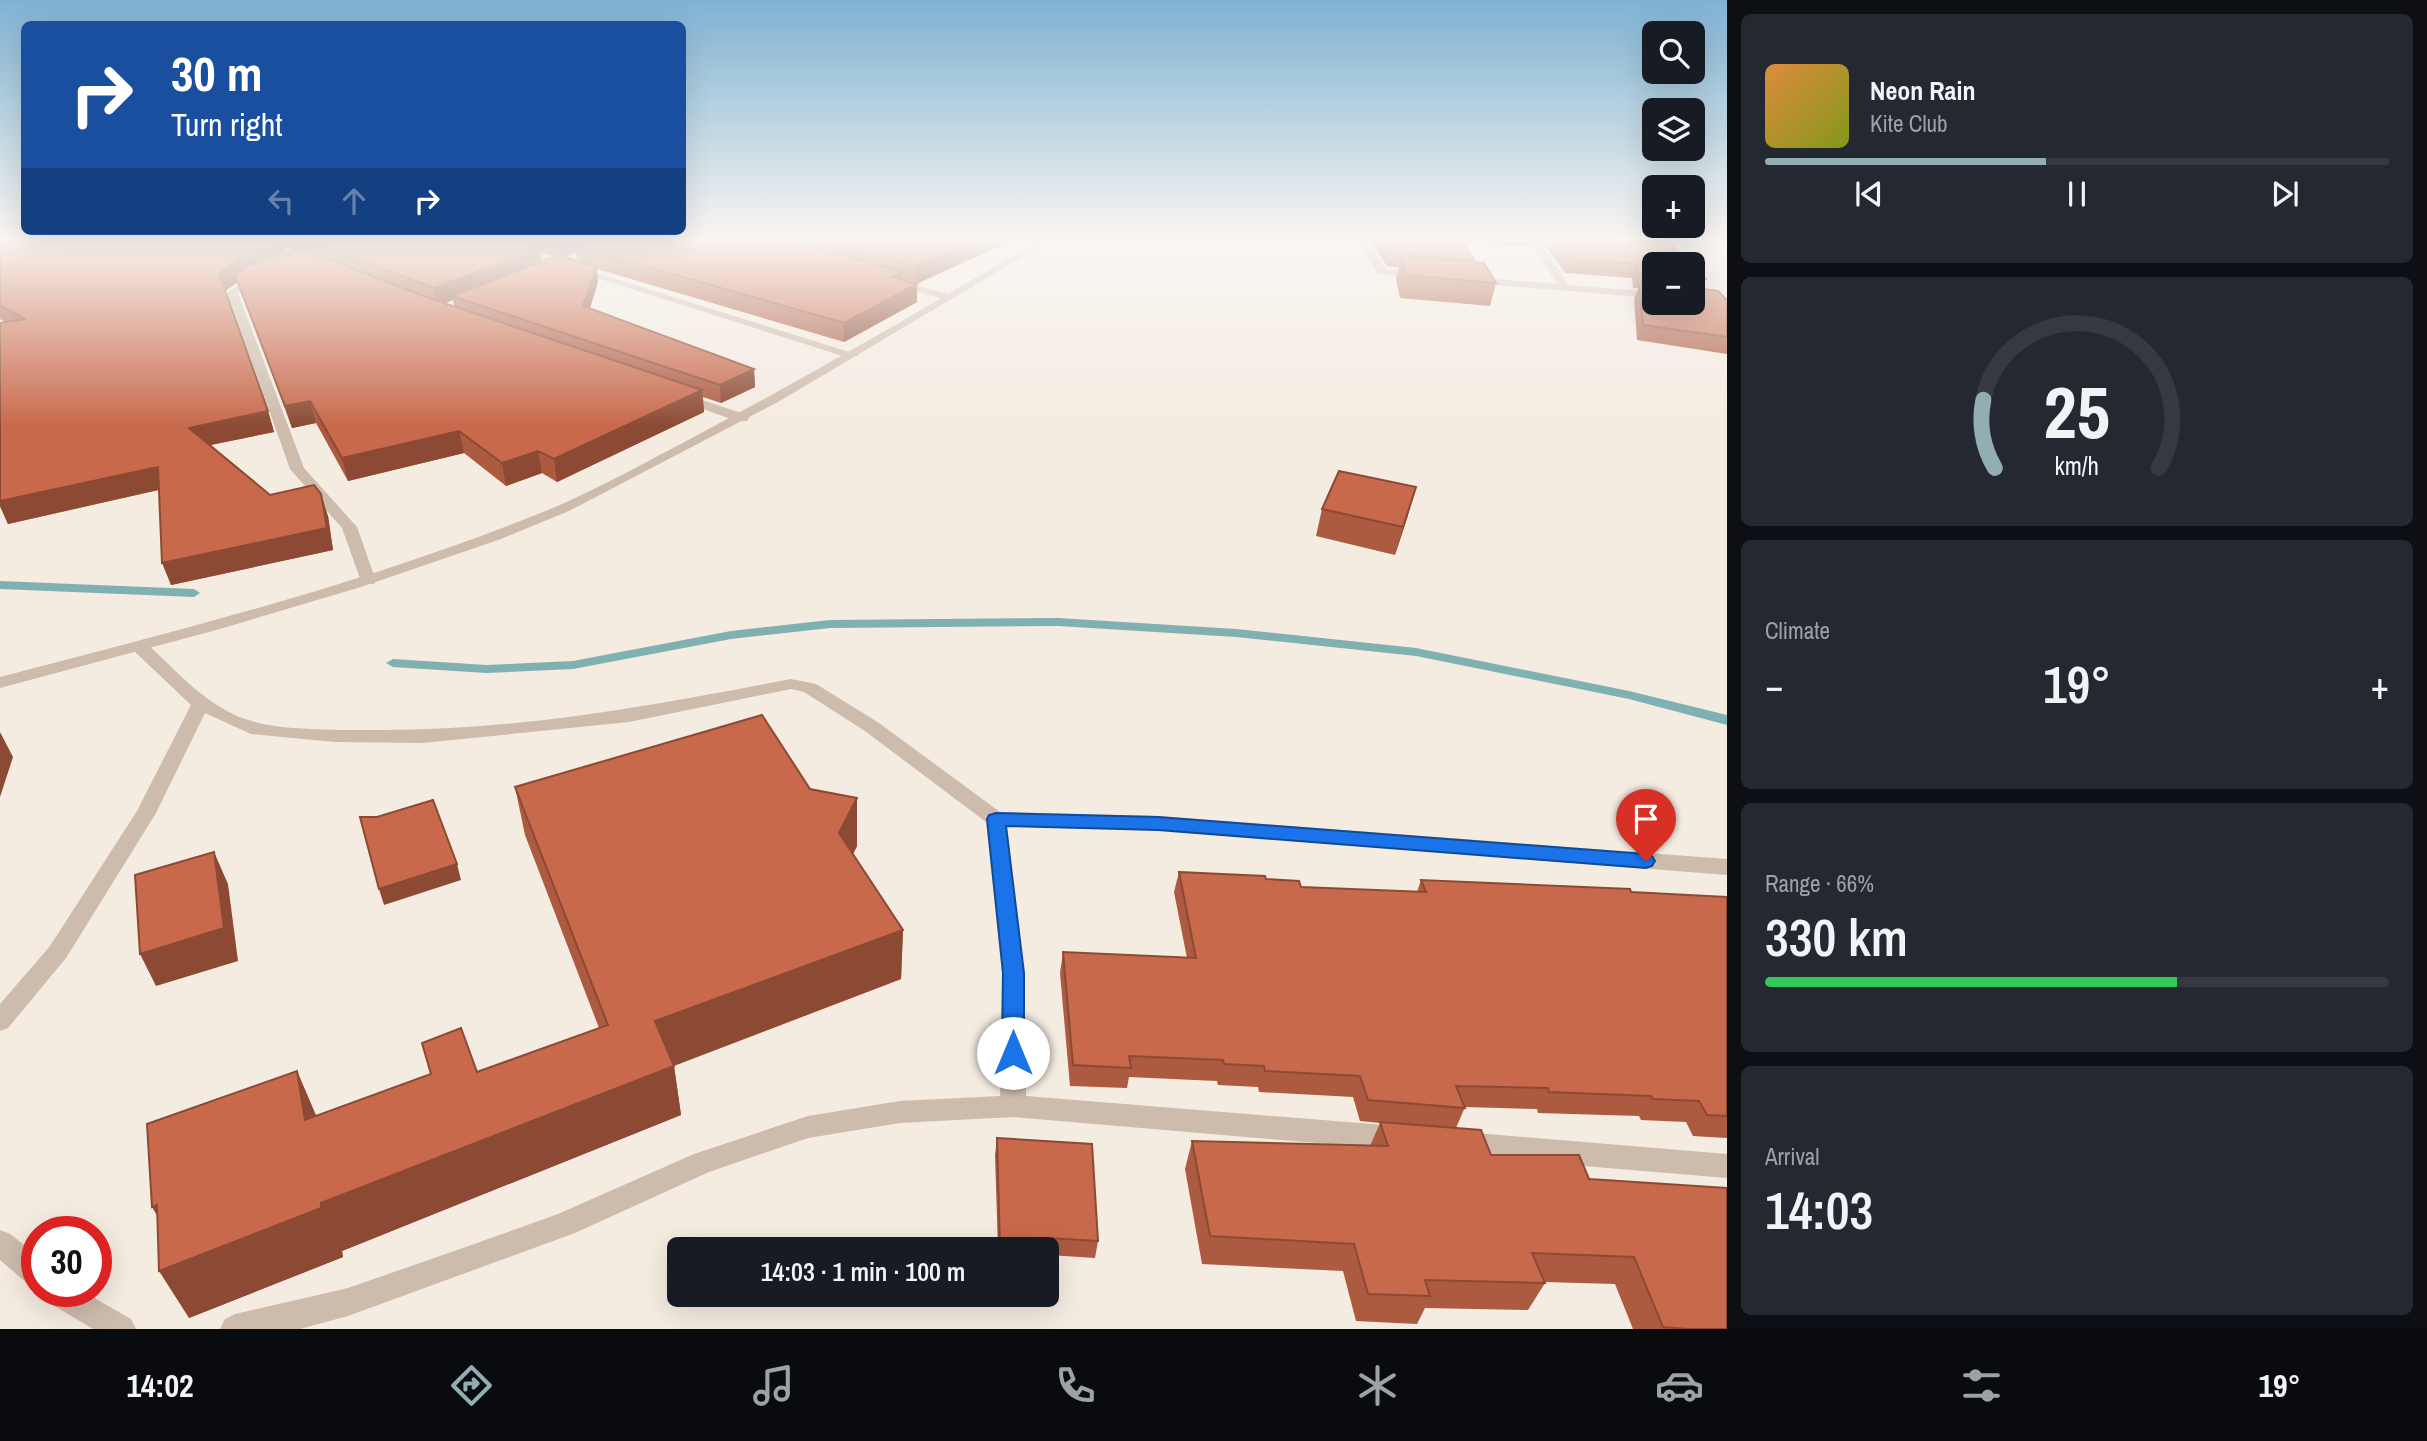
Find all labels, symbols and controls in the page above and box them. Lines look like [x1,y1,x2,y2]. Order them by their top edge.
map controls [1642,21,1705,315]
button: search [1642,21,1705,84]
text: 30 m [171,40,263,106]
icon: right [56,49,147,140]
text: Neon Rain [1870,73,1975,108]
button: layers [1642,98,1705,161]
text: Turn right [171,103,283,146]
text: Kite Club [1870,108,1948,139]
button: + [1642,175,1705,238]
icon: previous [1850,175,1888,213]
icon: pause [2058,175,2096,213]
icon: next [2266,175,2304,213]
icon: left [262,182,300,220]
icon: ahead [335,182,373,220]
icon: right [408,182,446,220]
button: − [1642,252,1705,315]
text: 25 [2044,363,2110,461]
text: km/h [2055,448,2099,482]
text: Climate [1765,615,1830,646]
text: 19° [2043,649,2111,719]
text: − [1765,660,1783,711]
text: + [2371,660,2389,711]
pin [1616,789,1676,861]
icon: arrive [1627,800,1665,838]
text: Range · 66% [1765,868,1874,899]
text: 330 km [1765,902,1908,972]
position arrow [976,1016,1050,1090]
text: Arrival [1765,1141,1820,1172]
text: 14:03 [1765,1175,1873,1245]
speed limit sign: 30 [21,1216,112,1307]
text: 14:03 · 1 min · 100 m [761,1254,965,1289]
icon: directions [447,1361,496,1410]
icon: music [749,1361,798,1410]
icon: phone [1051,1361,1100,1410]
icon: climate [1353,1361,1402,1410]
icon: car [1655,1361,1704,1410]
icon: filters [1957,1361,2006,1410]
text: 14:02 [126,1364,194,1407]
text: 19° [2258,1364,2300,1407]

